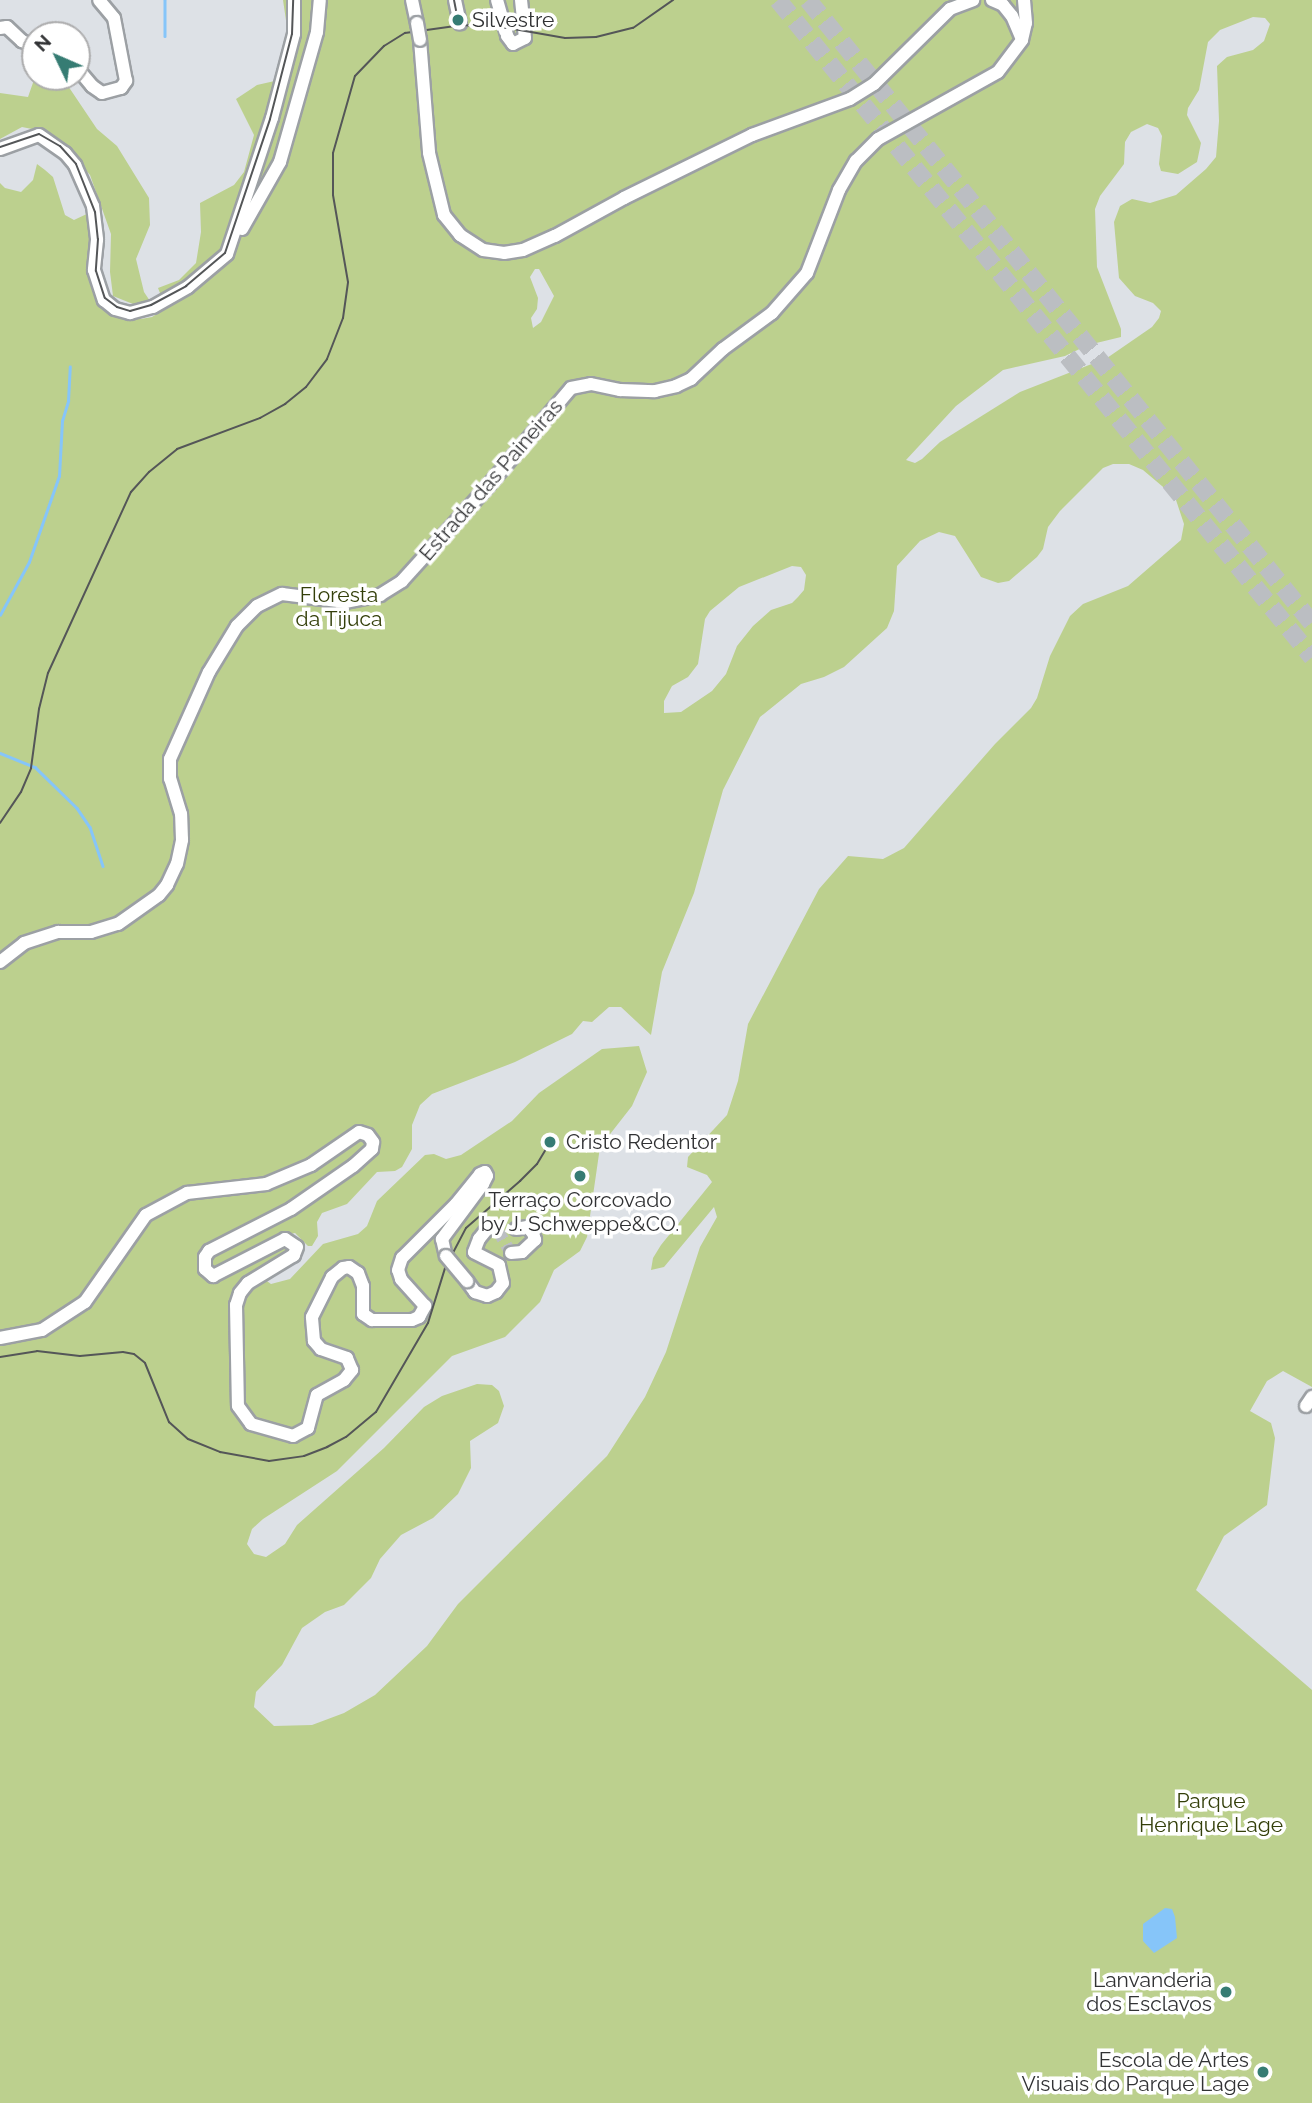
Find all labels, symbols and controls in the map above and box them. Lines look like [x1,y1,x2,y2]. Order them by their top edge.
place label: Silvestre [472,7,554,33]
marker: Silvestre [450,12,466,28]
north arrow [21,21,91,91]
text: N [29,30,55,56]
street label: Estrada das Paineiras [414,394,568,566]
park label: Floresta da Tijuca [295,582,383,632]
place label: Cristo Redentor [566,1129,717,1155]
marker: Cristo Redentor [540,1132,560,1152]
marker: Terraço Corcovado by J. Schweppe&CO. [572,1168,588,1184]
place label: Terraço Corcovado by J. Schweppe&CO. [480,1187,680,1237]
park label: Parque Henrique Lage [1139,1788,1283,1838]
place label: Lanvanderia dos Esclavos [1086,1967,1212,2017]
marker: Lanvanderia dos Esclavos [1218,1984,1234,2000]
place label: Escola de Artes Visuais do Parque Lage [1022,2047,1249,2097]
marker: Escola de Artes Visuais do Parque Lage [1255,2064,1271,2080]

